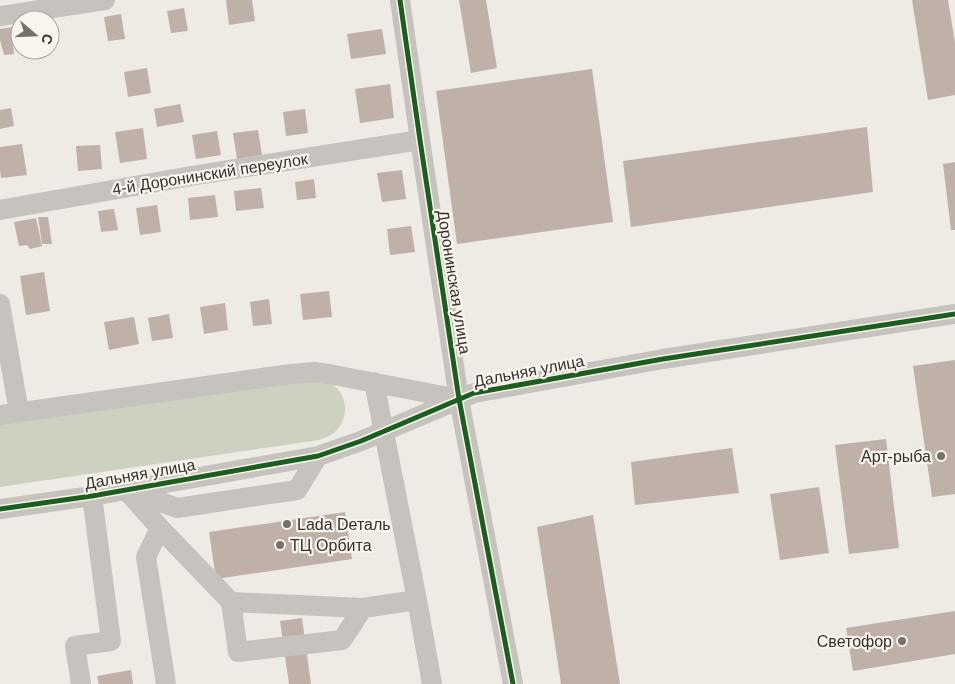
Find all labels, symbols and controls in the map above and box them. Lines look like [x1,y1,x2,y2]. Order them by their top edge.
north arrow [10,10,60,60]
text: С [38,32,57,47]
street label: 4-й Доронинский переулок [111,150,310,198]
street label: Доронинская улица [434,209,474,355]
street label: Дальняя улица [472,352,586,390]
place label: Арт-рыба [861,448,931,465]
marker: Арт-рыба [935,450,947,462]
street label: Дальняя улица [83,456,197,492]
place label: Lada Dеталь [297,516,391,533]
marker: Lada Dеталь [281,518,293,530]
place label: ТЦ Орбита [290,537,372,554]
marker: ТЦ Орбита [274,539,286,551]
place label: Светофор [817,633,892,650]
marker: Светофор [896,635,908,647]

